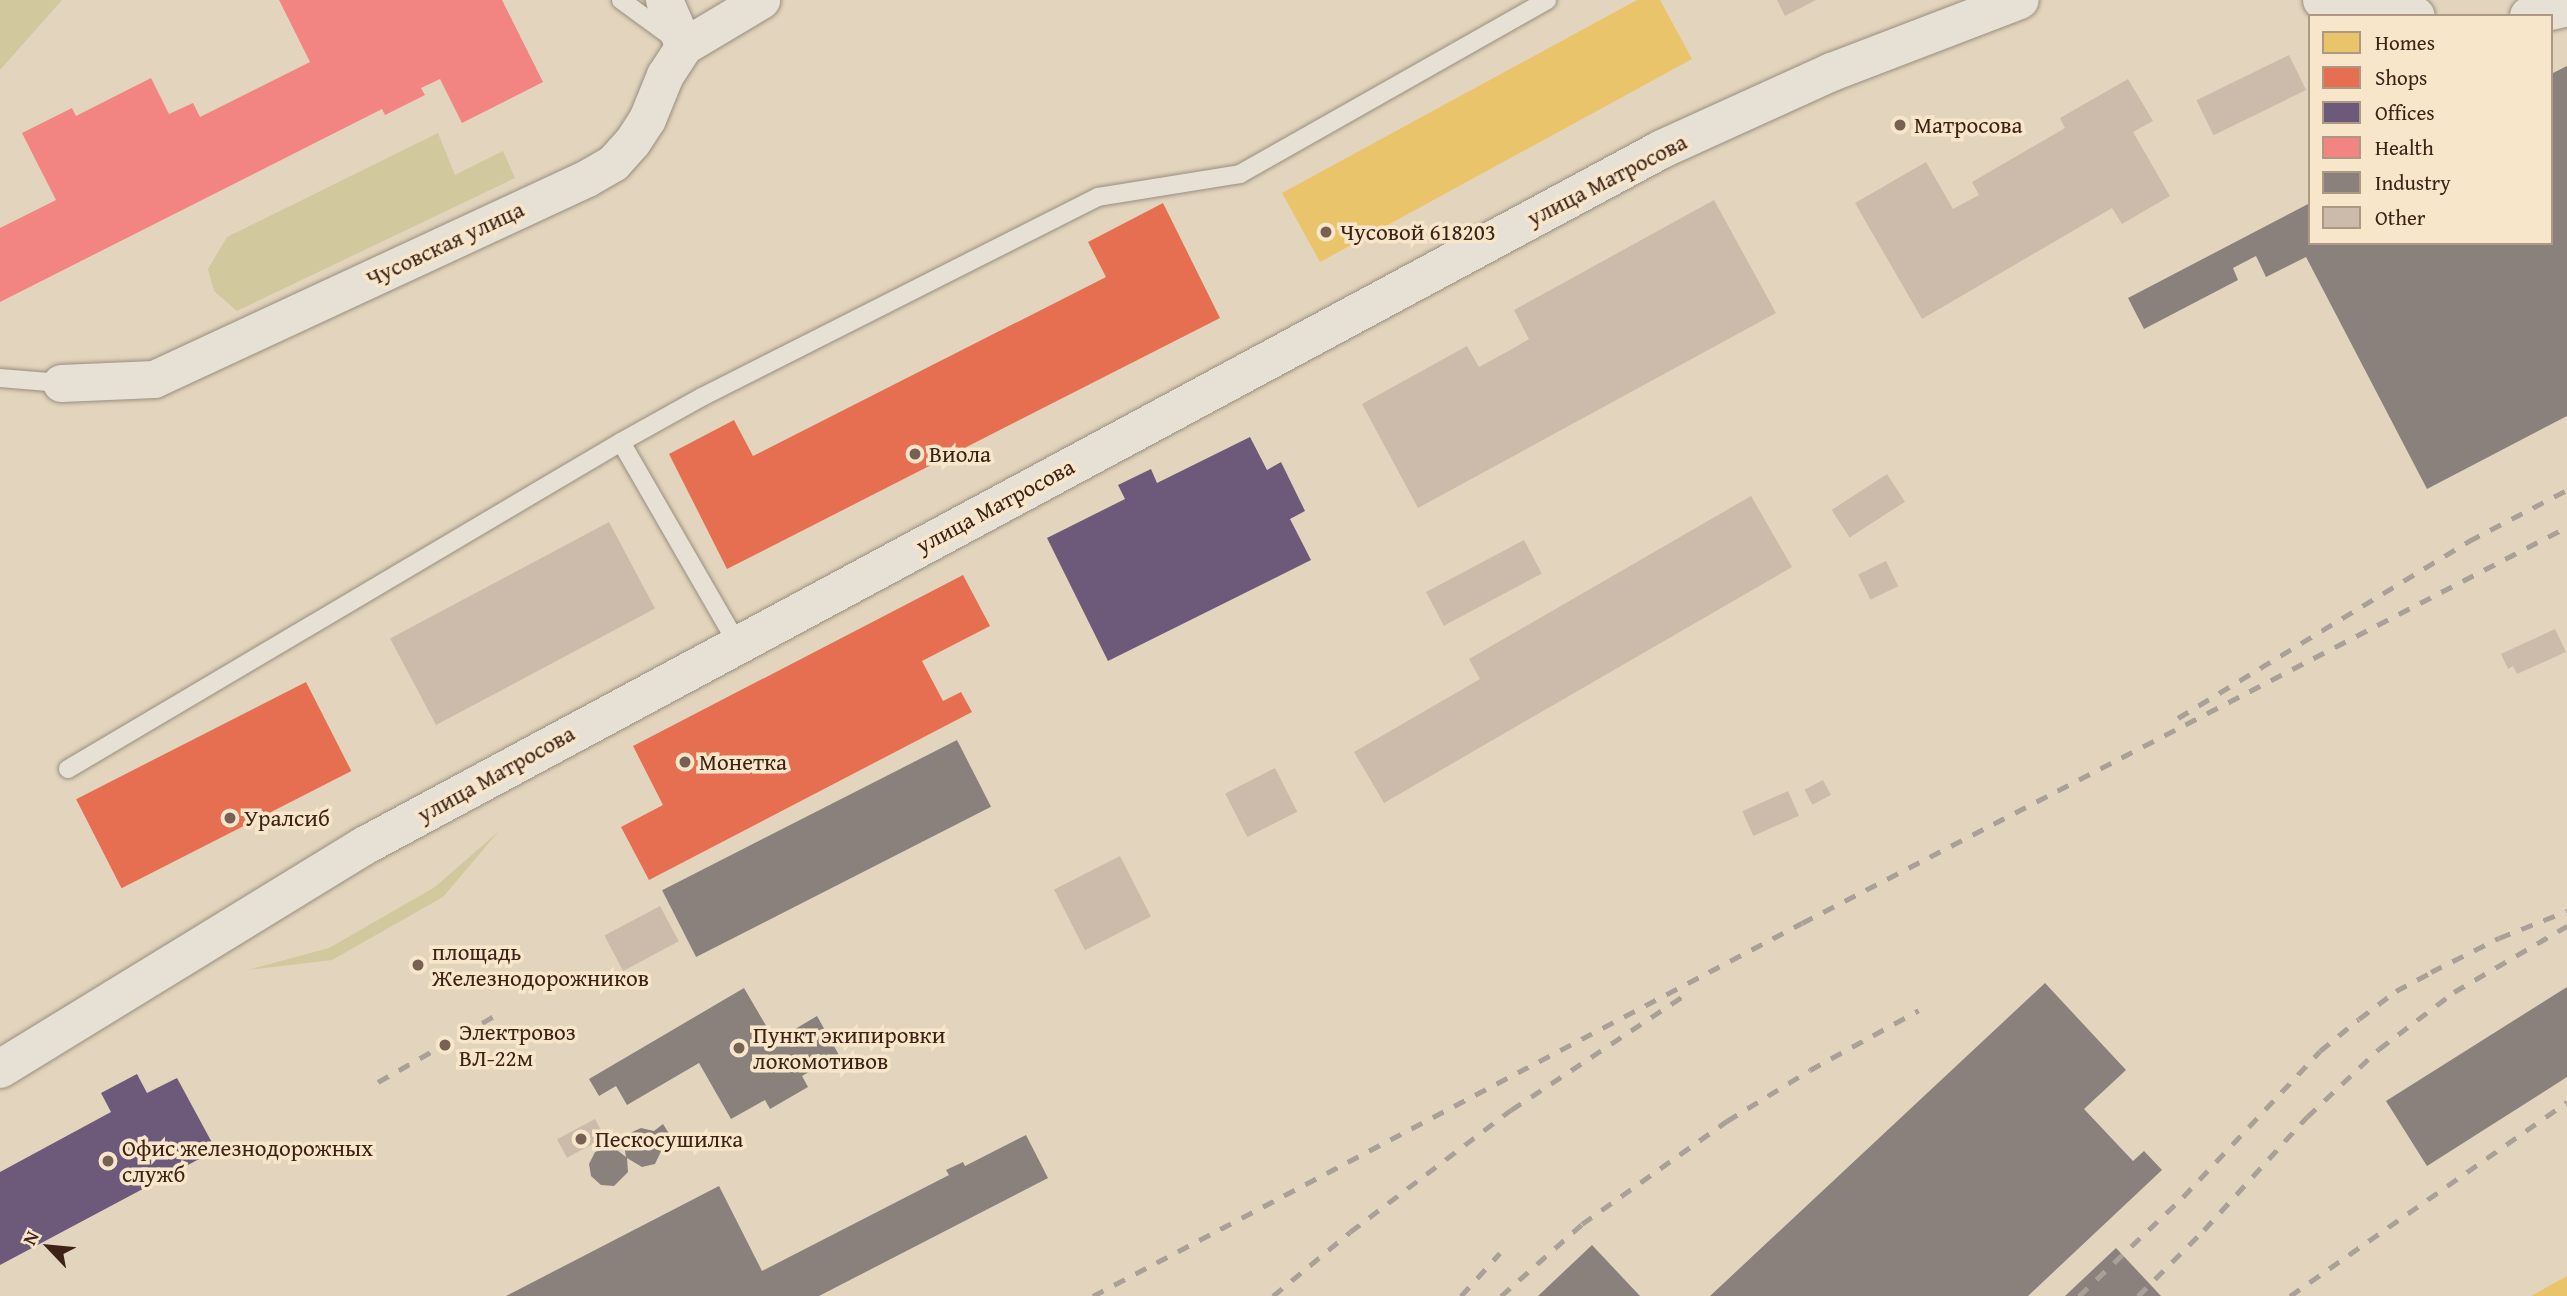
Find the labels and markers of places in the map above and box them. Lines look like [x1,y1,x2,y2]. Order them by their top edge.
place label: Матросова [1914,111,2022,139]
marker: Матросова [1892,117,1908,133]
place label: Чусовой 618203 [1340,218,1496,246]
marker: Чусовой 618203 [1318,224,1334,240]
place label: Виола [929,440,991,468]
marker: Виола [907,446,923,462]
place label: Монетка [699,748,787,776]
marker: Монетка [677,754,693,770]
place label: Уралсиб [244,804,330,832]
marker: Уралсиб [222,810,238,826]
place label: площадь Железнодорожников [432,938,649,992]
marker: площадь Железнодорожников [410,957,426,973]
place label: Электровоз ВЛ-22м [459,1018,576,1072]
place label: Пункт экипировки локомотивов [753,1021,945,1075]
marker: Электровоз ВЛ-22м [437,1037,453,1053]
marker: Пункт экипировки локомотивов [731,1040,747,1056]
place label: Пескосушилка [595,1125,743,1153]
marker: Пескосушилка [573,1131,589,1147]
place label: Офис железнодорожных служб [122,1134,373,1188]
marker: Офис железнодорожных служб [100,1153,116,1169]

